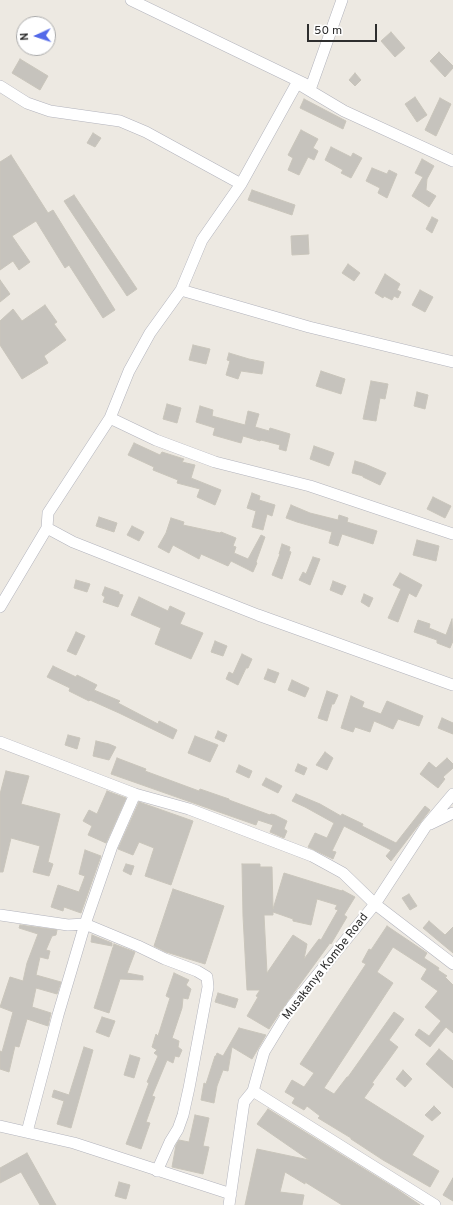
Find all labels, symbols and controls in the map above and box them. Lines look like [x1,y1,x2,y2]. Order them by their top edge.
north arrow [16,16,56,56]
scale bar [309,16,379,42]
text: 50 m [314,23,342,39]
text: N [18,32,32,41]
street label: Musakanya Kombe Road [280,911,372,1023]

